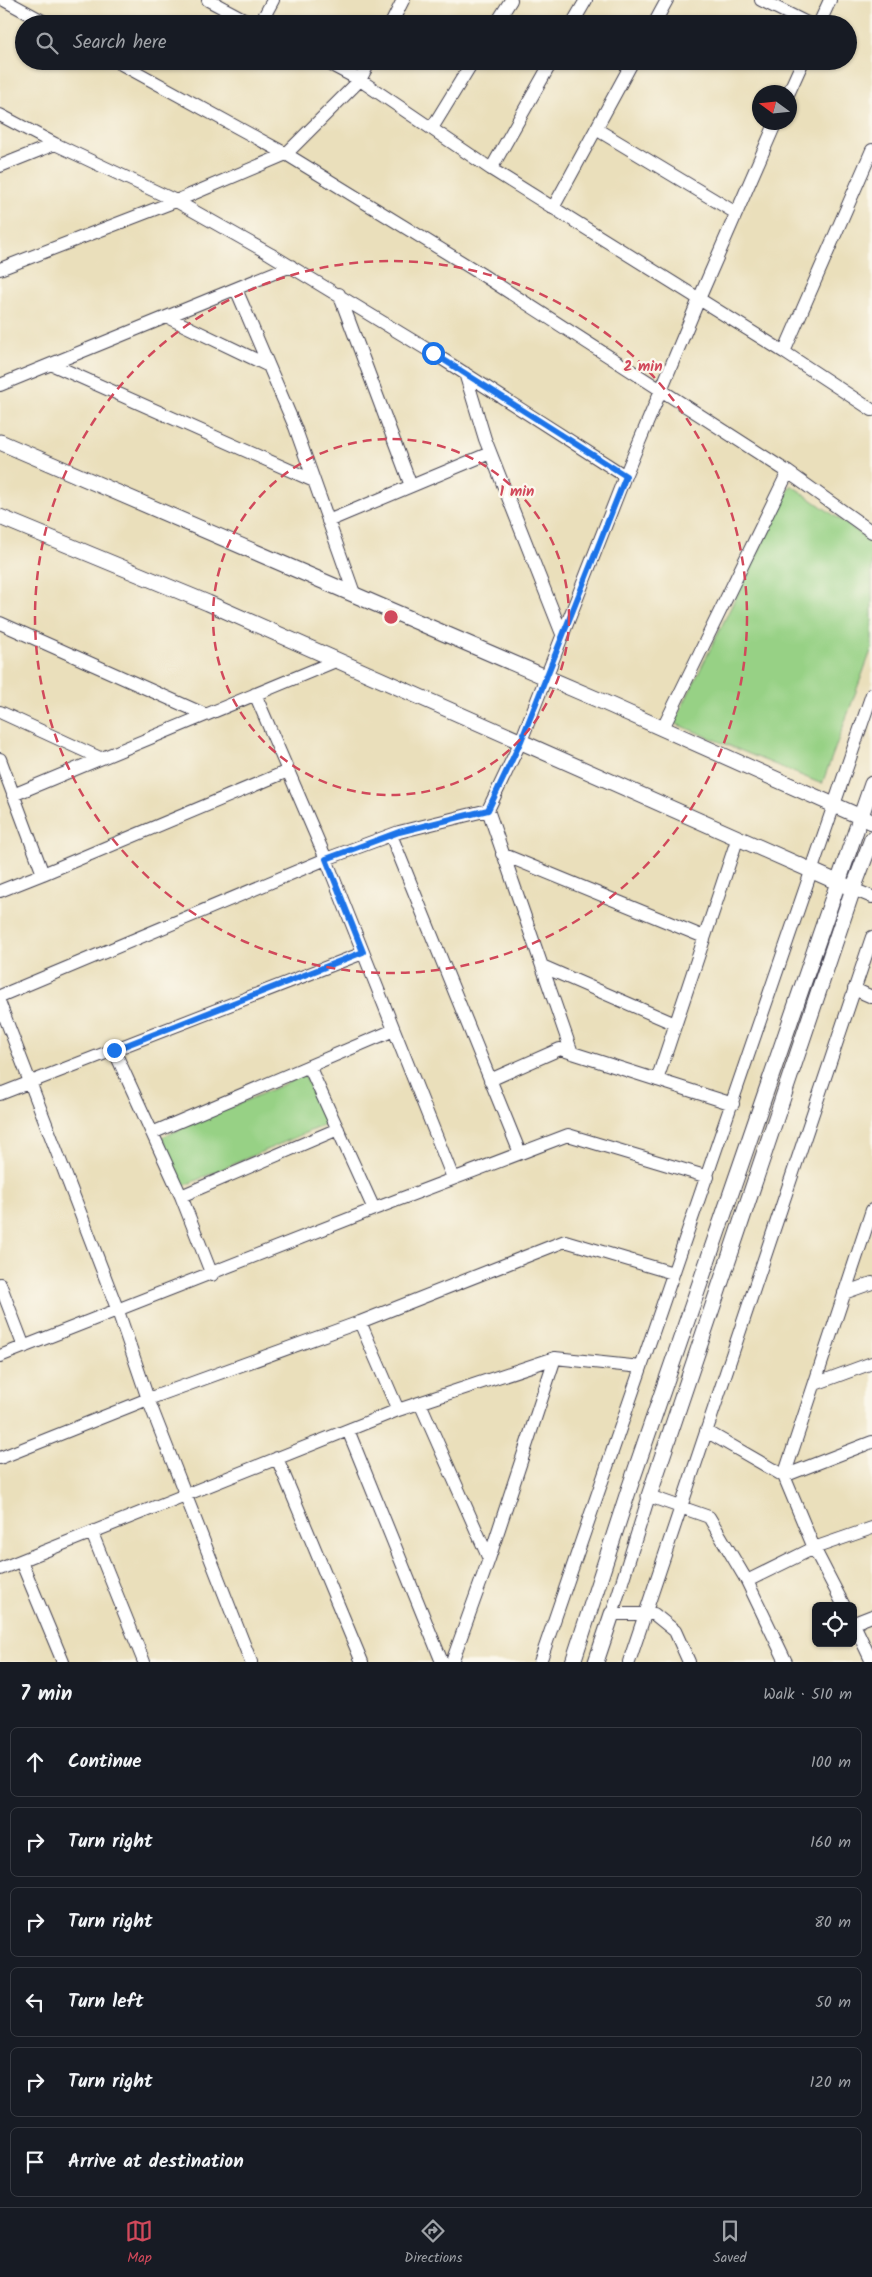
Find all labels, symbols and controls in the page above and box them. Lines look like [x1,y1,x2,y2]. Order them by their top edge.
search box [15,15,857,70]
text: Search here [73,28,167,58]
icon: search [33,29,61,57]
north arrow [752,85,797,130]
route start [422,342,445,365]
text: 2 min [623,355,663,379]
text: 1 min [500,480,534,504]
centre of rings [382,608,400,626]
route end [103,1039,126,1062]
map controls [812,1602,857,1647]
button: locate [812,1602,857,1647]
text: 7 min [20,1678,72,1711]
text: Walk · 510 m [763,1682,852,1707]
text: Continue [68,1747,141,1777]
icon: ahead [21,1748,49,1776]
text: 100 m [811,1750,851,1775]
text: Turn right [68,1827,153,1857]
icon: right [21,1828,49,1856]
text: 160 m [810,1830,851,1855]
text: Turn right [68,1907,153,1937]
icon: right [21,1908,49,1936]
text: 80 m [814,1910,851,1935]
text: Turn left [68,1987,143,2017]
icon: left [21,1988,49,2016]
text: 50 m [815,1990,851,2015]
text: Turn right [68,2067,153,2097]
icon: right [21,2068,49,2096]
text: 120 m [810,2070,851,2095]
text: Arrive at destination [68,2147,244,2177]
icon: arrive [21,2148,49,2176]
tab: Map [125,2217,153,2269]
tab: Directions [404,2217,462,2269]
tab: Saved [713,2217,747,2269]

